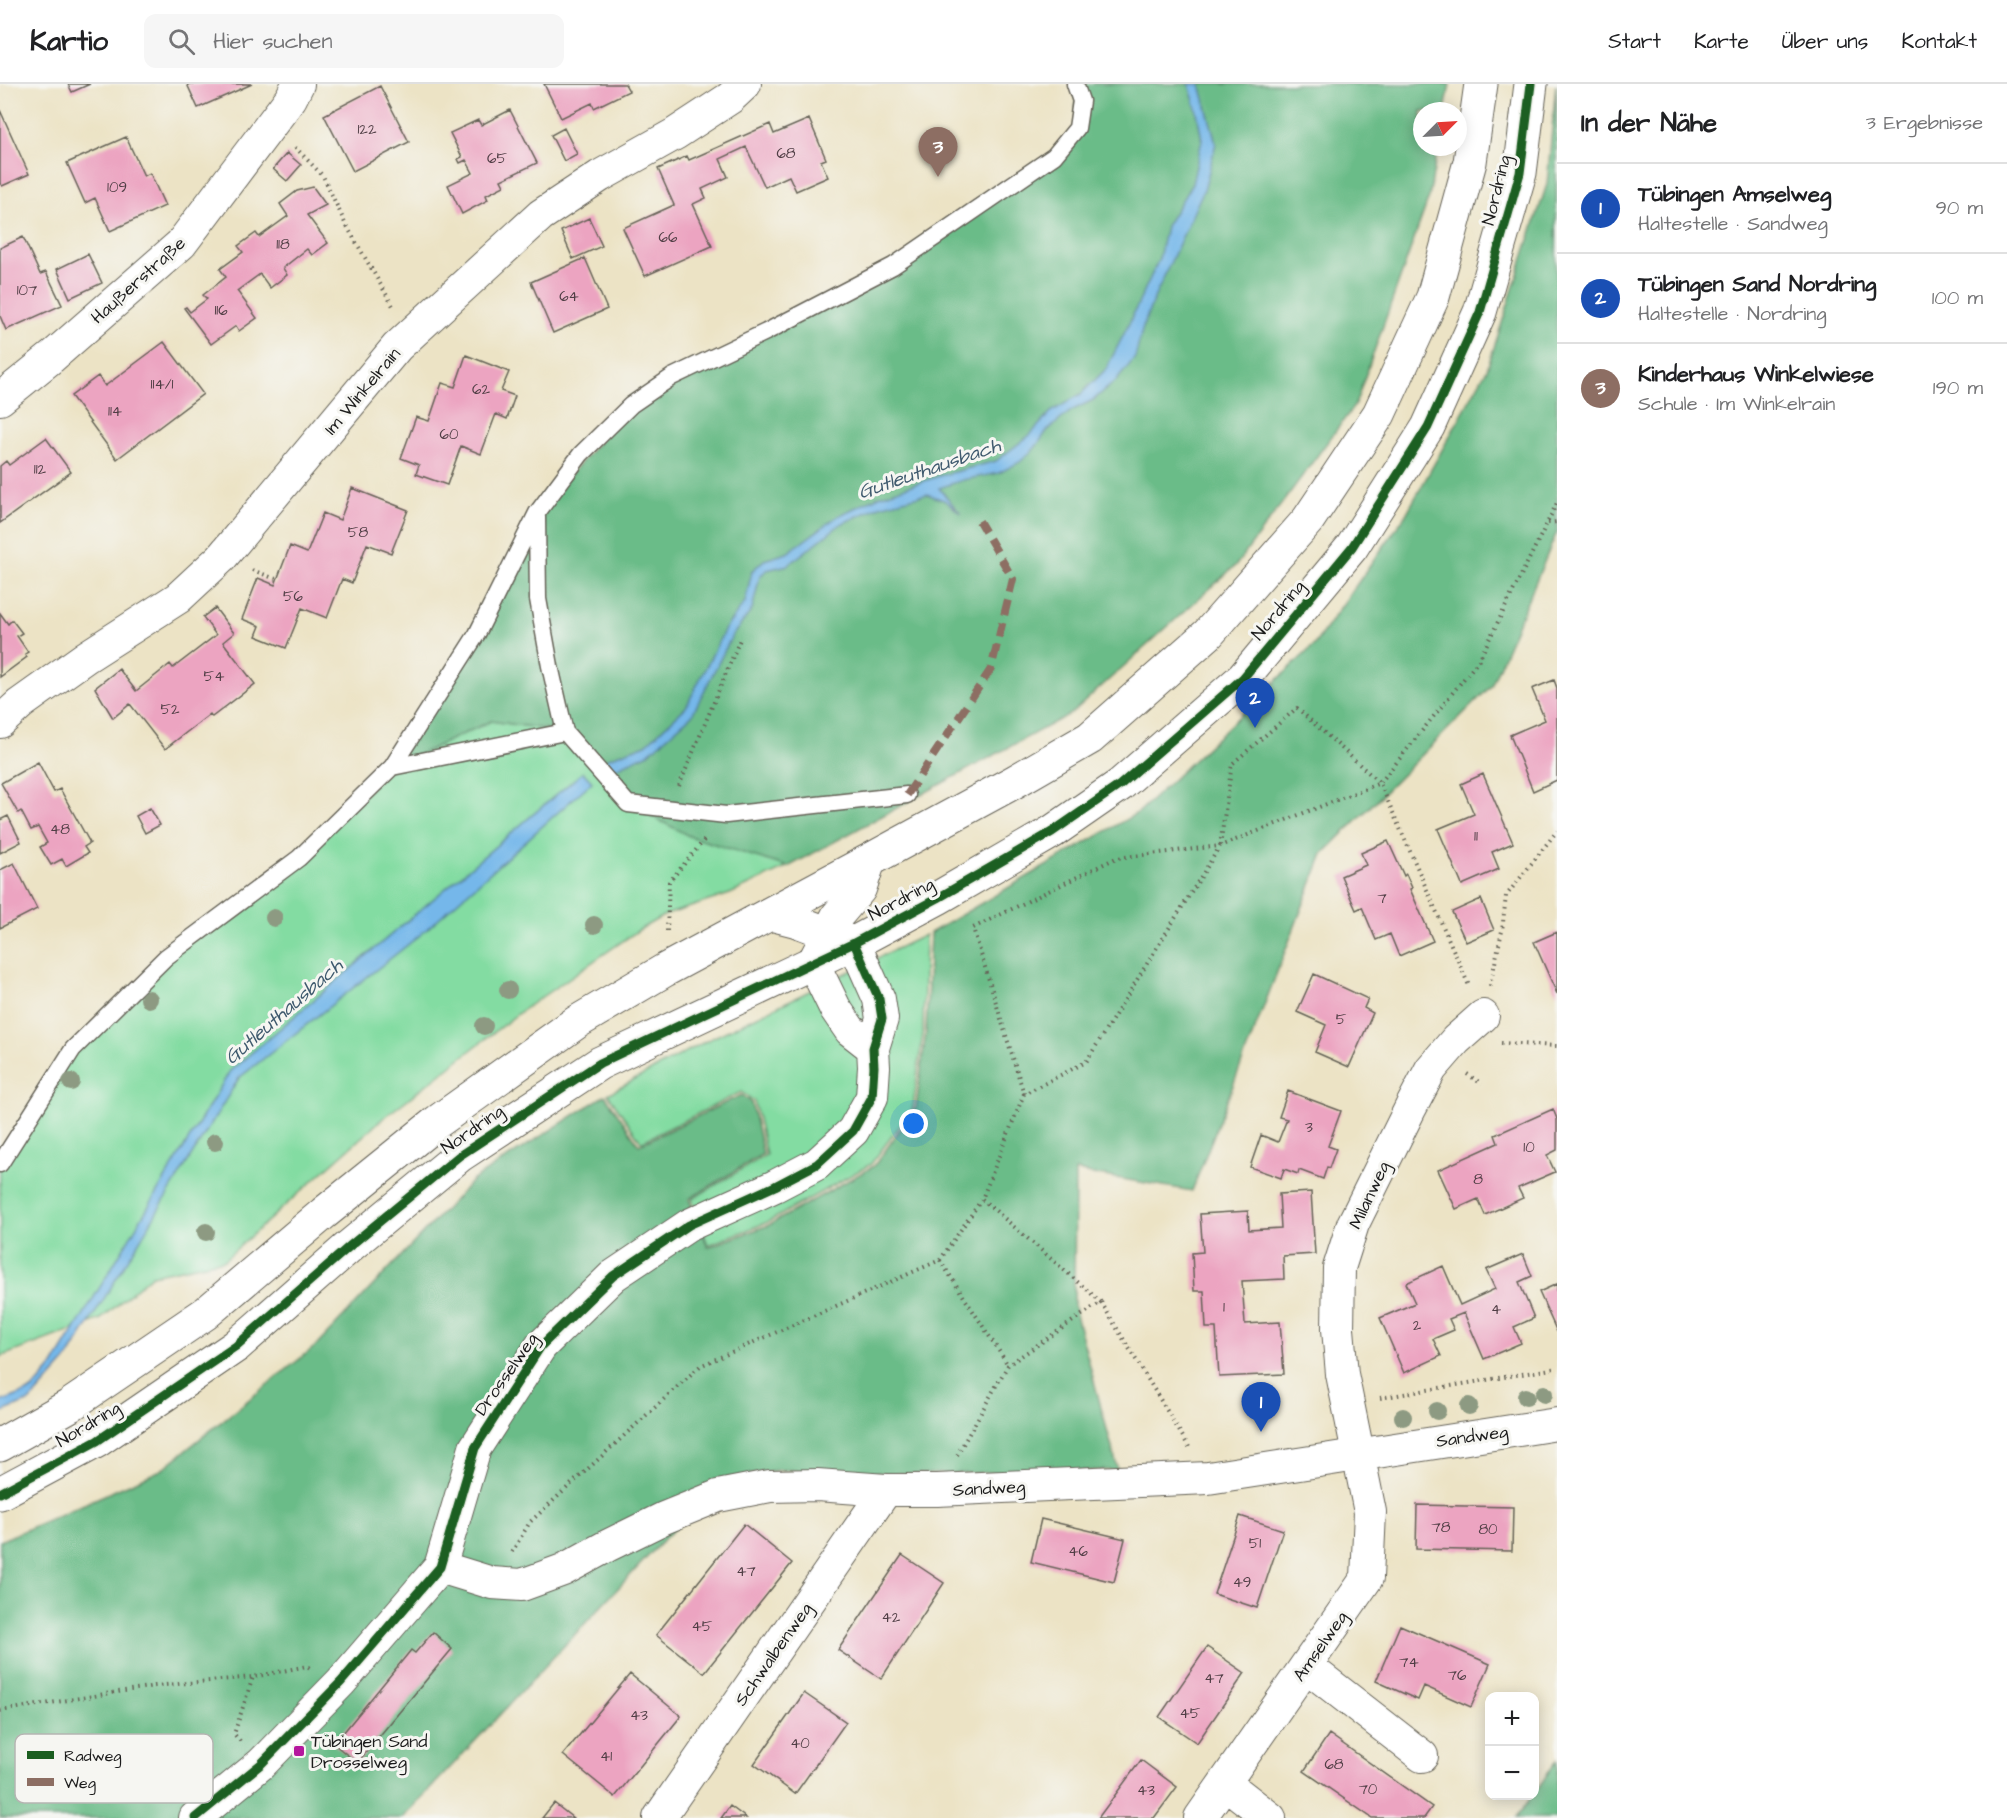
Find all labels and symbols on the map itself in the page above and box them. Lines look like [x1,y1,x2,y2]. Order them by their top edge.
north arrow [1413,102,1467,156]
house number: 122 [357,119,377,140]
pin: 3 [918,128,958,177]
house number: 68 [776,143,796,164]
house number: 65 [487,148,507,169]
street label: Nordring [1476,152,1518,228]
house number: 109 [107,177,127,198]
house number: 66 [659,227,678,248]
street label: Haußerstraße [86,231,191,330]
house number: 118 [276,234,290,255]
house number: 107 [17,280,37,301]
house number: 64 [559,286,579,307]
house number: 116 [214,300,228,321]
street label: Im Winkelrain [318,342,406,440]
house number: 114/1 [151,374,173,395]
house number: 62 [472,379,490,400]
house number: 114 [108,401,122,422]
house number: 60 [440,424,459,445]
water label: Gutleuthausbach [855,431,1005,506]
house number: 112 [34,459,47,480]
house number: 58 [348,522,368,543]
street label: Nordring [1246,575,1312,646]
house number: 56 [283,586,304,607]
house number: 54 [204,666,224,687]
pin: 2 [1236,678,1274,728]
house number: 52 [160,699,180,720]
house number: 48 [50,819,70,840]
house number: 11 [1474,826,1478,847]
street label: Nordring [864,872,939,928]
house number: 7 [1377,888,1387,909]
water label: Gutleuthausbach [218,952,350,1071]
house number: 5 [1336,1009,1347,1030]
street label: Nordring [436,1099,509,1161]
your location [899,1109,928,1138]
house number: 3 [1305,1117,1313,1138]
house number: 10 [1523,1137,1535,1158]
street label: Milanweg [1343,1157,1397,1234]
house number: 8 [1473,1169,1483,1190]
house number: 1 [1223,1297,1225,1318]
house number: 4 [1491,1299,1501,1320]
house number: 2 [1413,1315,1422,1336]
street label: Drosselweg [469,1328,545,1421]
pin: 1 [1242,1382,1280,1432]
street label: Nordring [51,1395,126,1454]
street label: Sandweg [1434,1419,1510,1455]
street label: Sandweg [952,1474,1026,1504]
house number: 78 [1432,1517,1451,1538]
house number: 80 [1478,1519,1498,1540]
house number: 51 [1249,1533,1261,1554]
house number: 46 [1068,1541,1088,1562]
house number: 47 [736,1561,756,1582]
house number: 49 [1233,1572,1251,1593]
street label: Schwalbenweg [729,1598,819,1712]
street label: Amselweg [1287,1606,1355,1687]
house number: 42 [882,1607,901,1628]
house number: 45 [692,1616,713,1637]
house number: 74 [1399,1652,1419,1673]
house number: 76 [1448,1665,1467,1686]
house number: 47 [1204,1668,1224,1689]
house number: 45 [1180,1703,1201,1724]
house number: 43 [630,1705,648,1726]
place label: Tübingen Sand Drosselweg [311,1729,427,1776]
house number: 40 [790,1733,810,1754]
legend [15,1734,213,1803]
marker: Tübingen Sand Drosselweg [292,1744,306,1758]
text: Radweg [64,1745,122,1768]
house number: 41 [600,1746,612,1767]
house number: 68 [1324,1754,1344,1775]
text: Weg [64,1772,96,1795]
house number: 70 [1359,1779,1378,1800]
house number: 43 [1137,1780,1155,1801]

